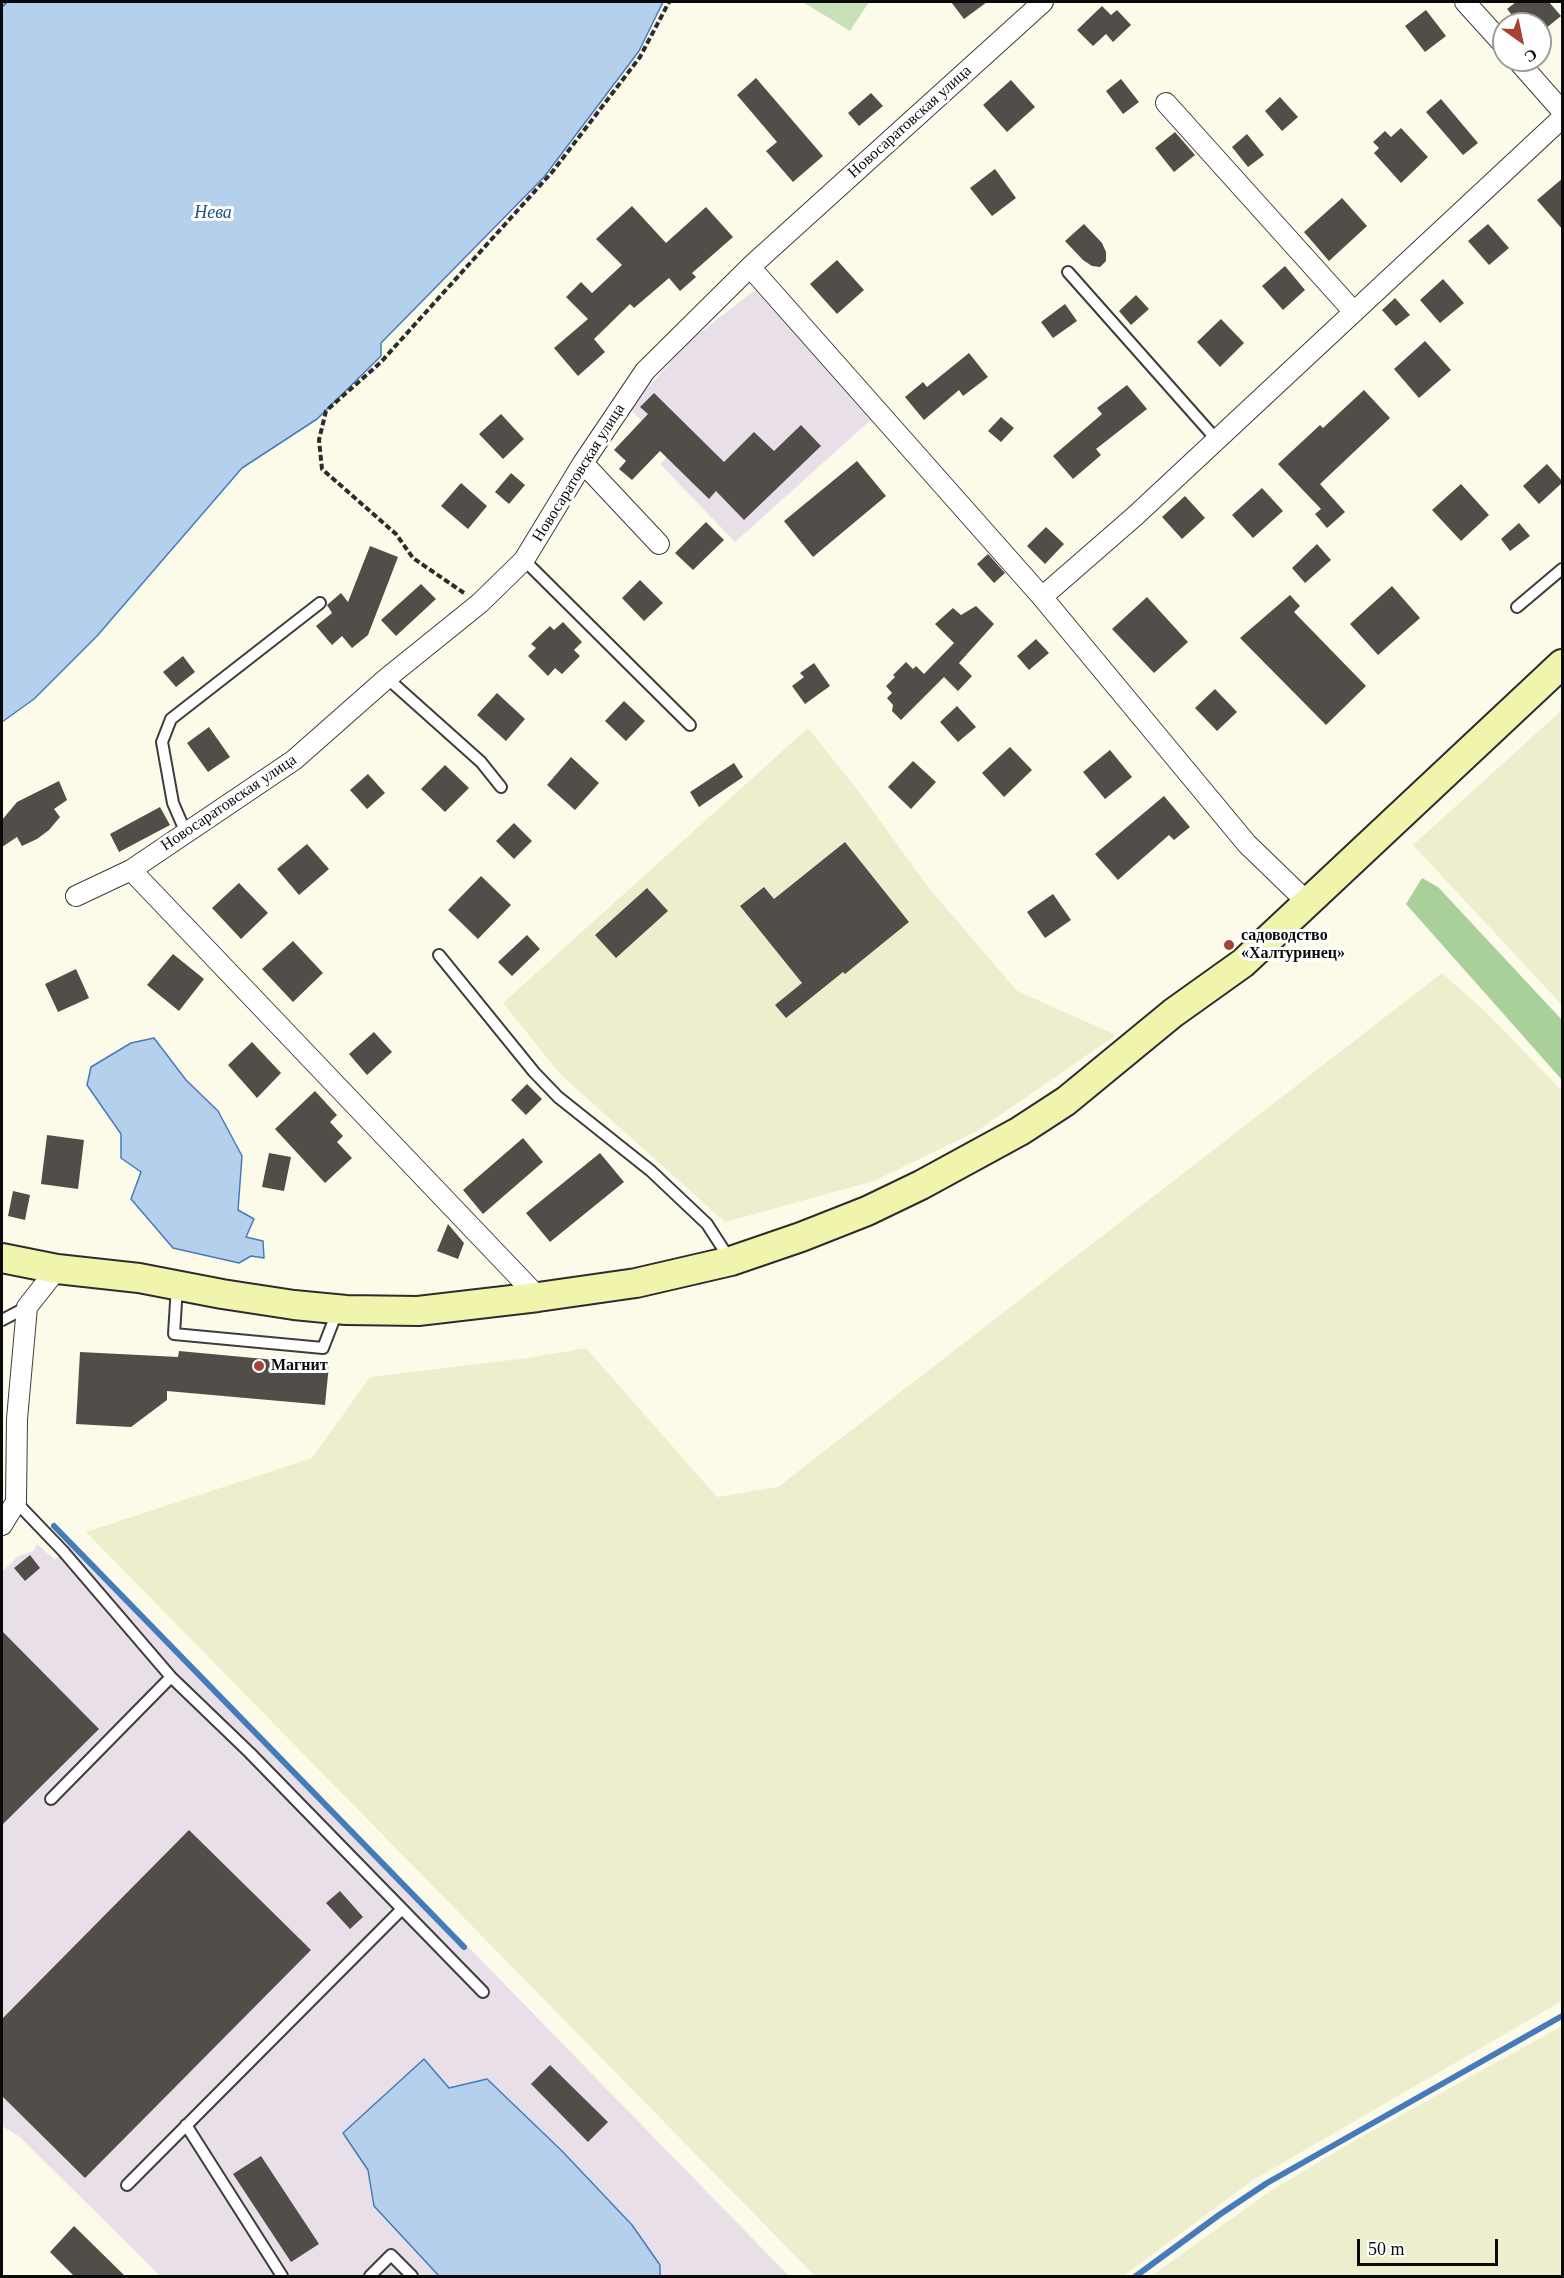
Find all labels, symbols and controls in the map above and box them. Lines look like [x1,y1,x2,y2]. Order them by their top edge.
north arrow [1492,12,1552,72]
text: С [1522,46,1540,66]
street label: Новосаратовская улица [844,62,976,182]
water label: Нева [194,202,232,224]
street label: Новосаратовская улица [529,400,629,546]
street label: Новосаратовская улица [158,750,300,856]
place label: садоводство «Халтуринец» [1241,926,1345,964]
marker: садоводство «Халтуринец» [1222,938,1236,952]
place label: Магнит [271,1356,328,1376]
marker: Магнит [252,1359,266,1373]
scale bar [1360,2227,1501,2265]
text: 50 m [1368,2239,1405,2259]

